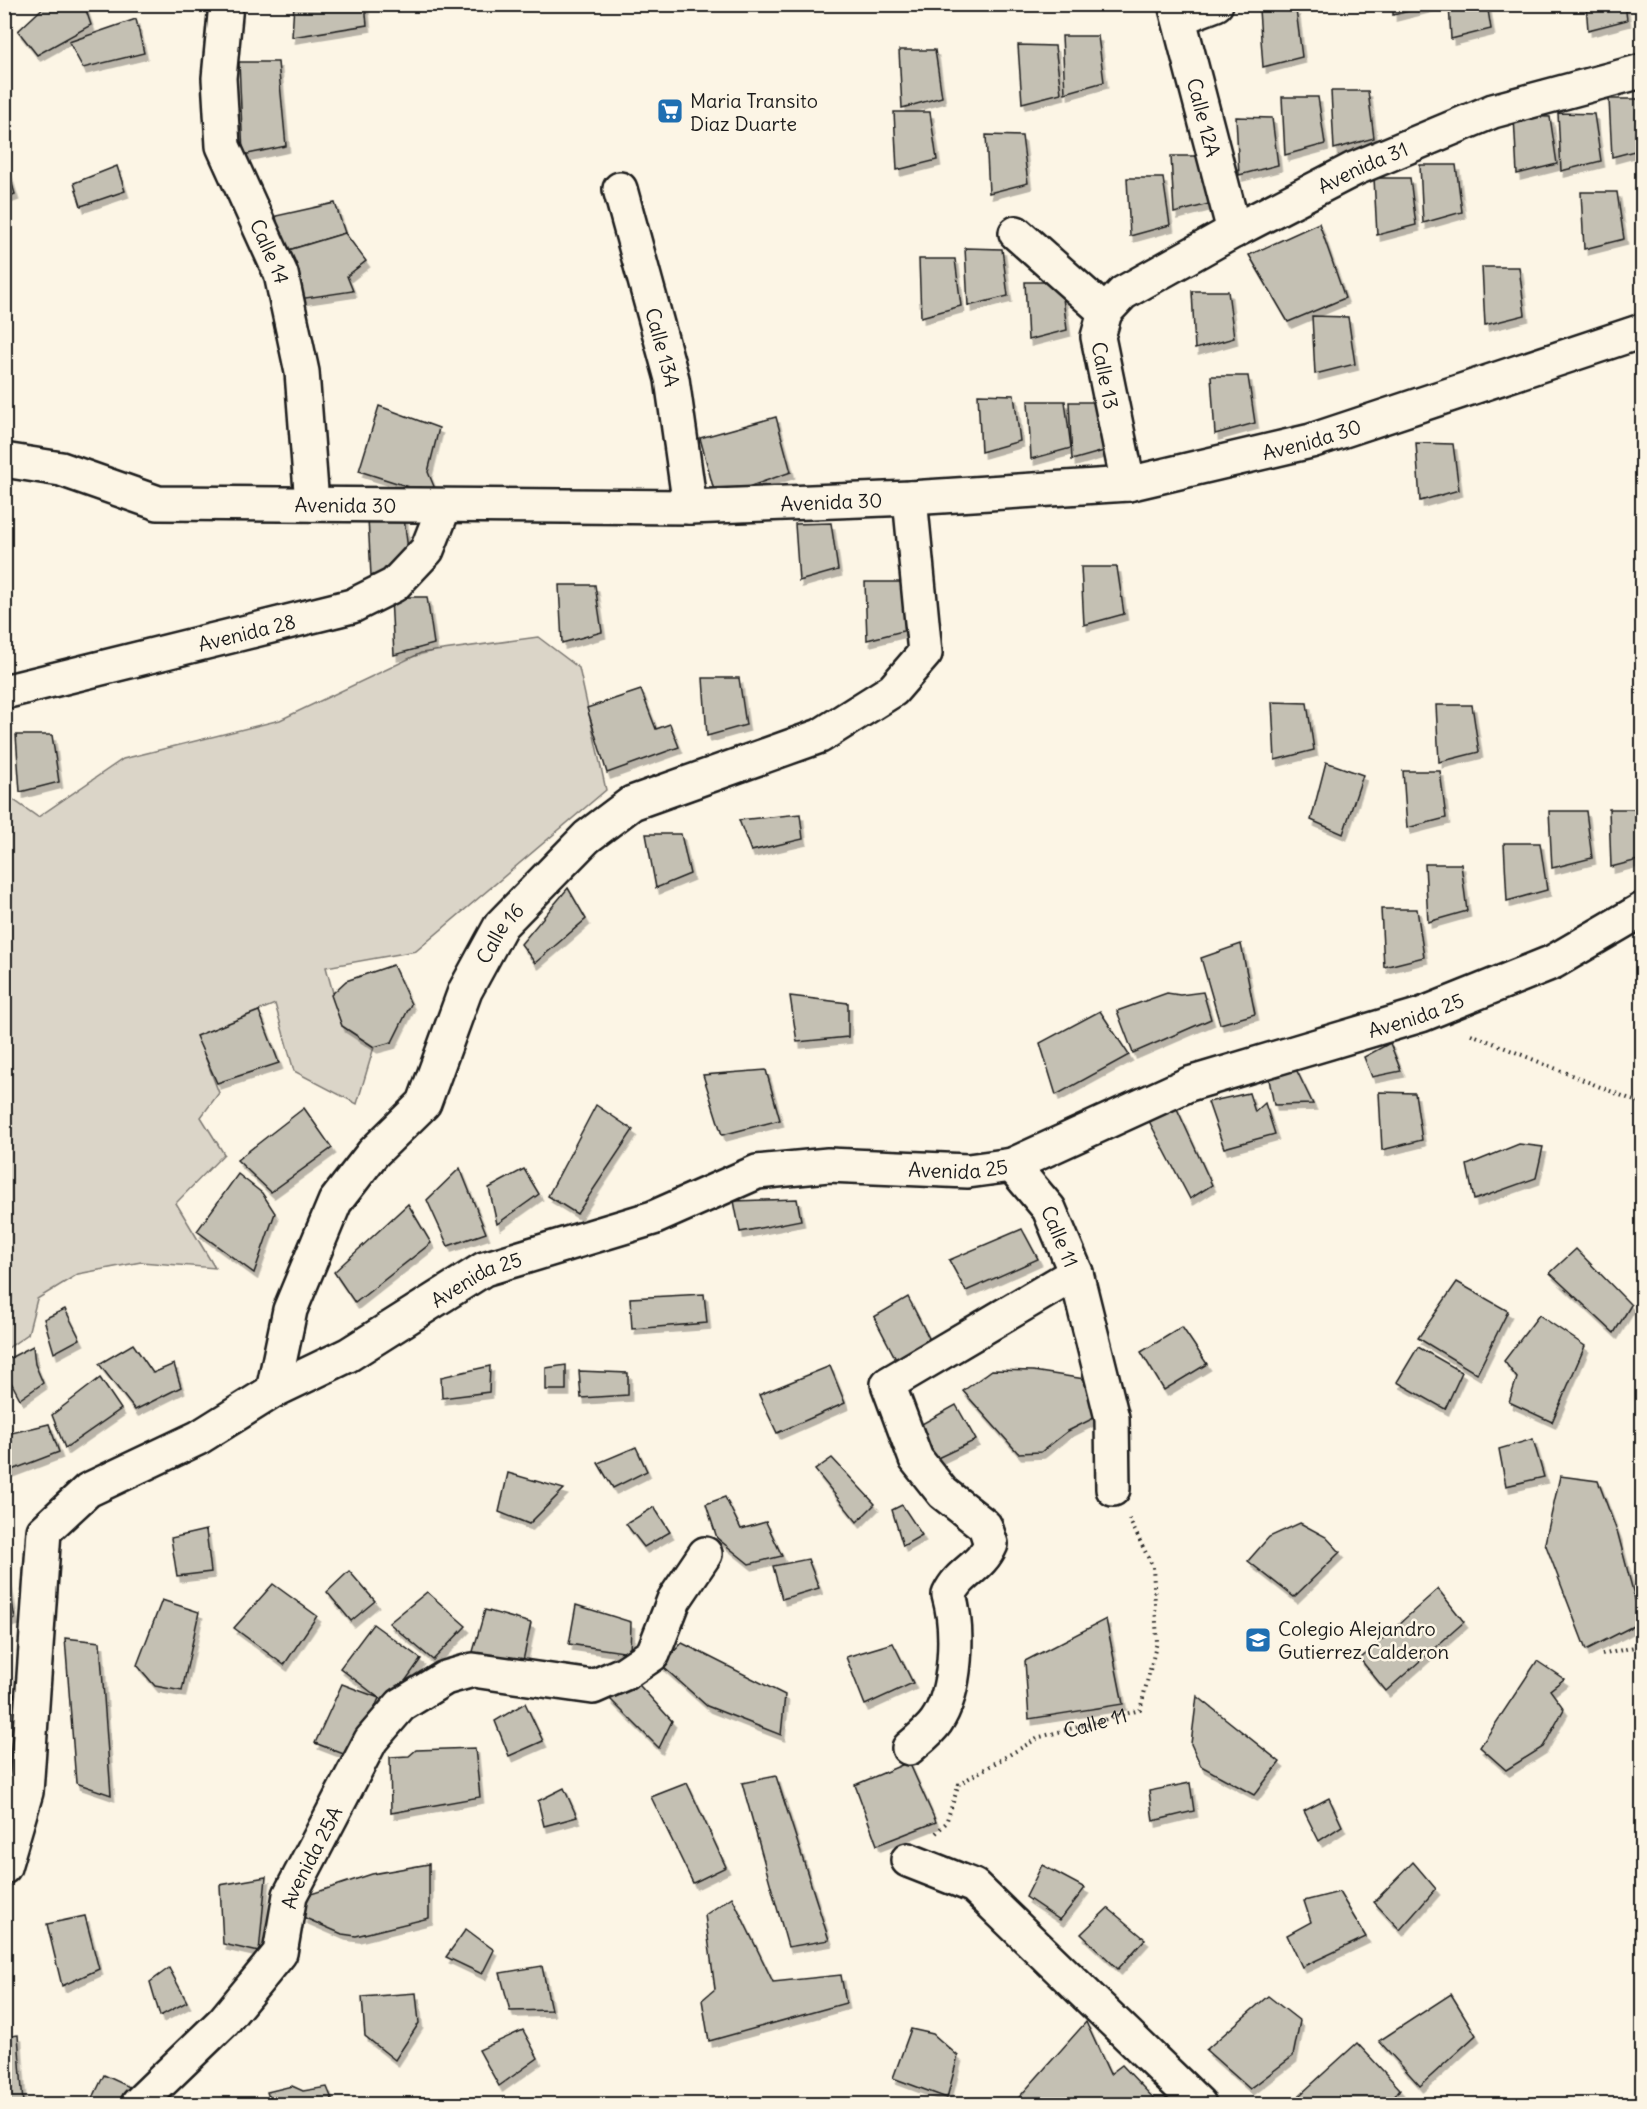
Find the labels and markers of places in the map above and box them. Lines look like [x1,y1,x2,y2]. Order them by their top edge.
place label: Maria Transito Diaz Duarte [690,88,818,136]
supermarket icon: Maria Transito Diaz Duarte [655,96,685,126]
place label: Colegio Alejandro Gutierrez Calderon [1278,1616,1449,1664]
school or university icon: Colegio Alejandro Gutierrez Calderon [1243,1625,1273,1655]

